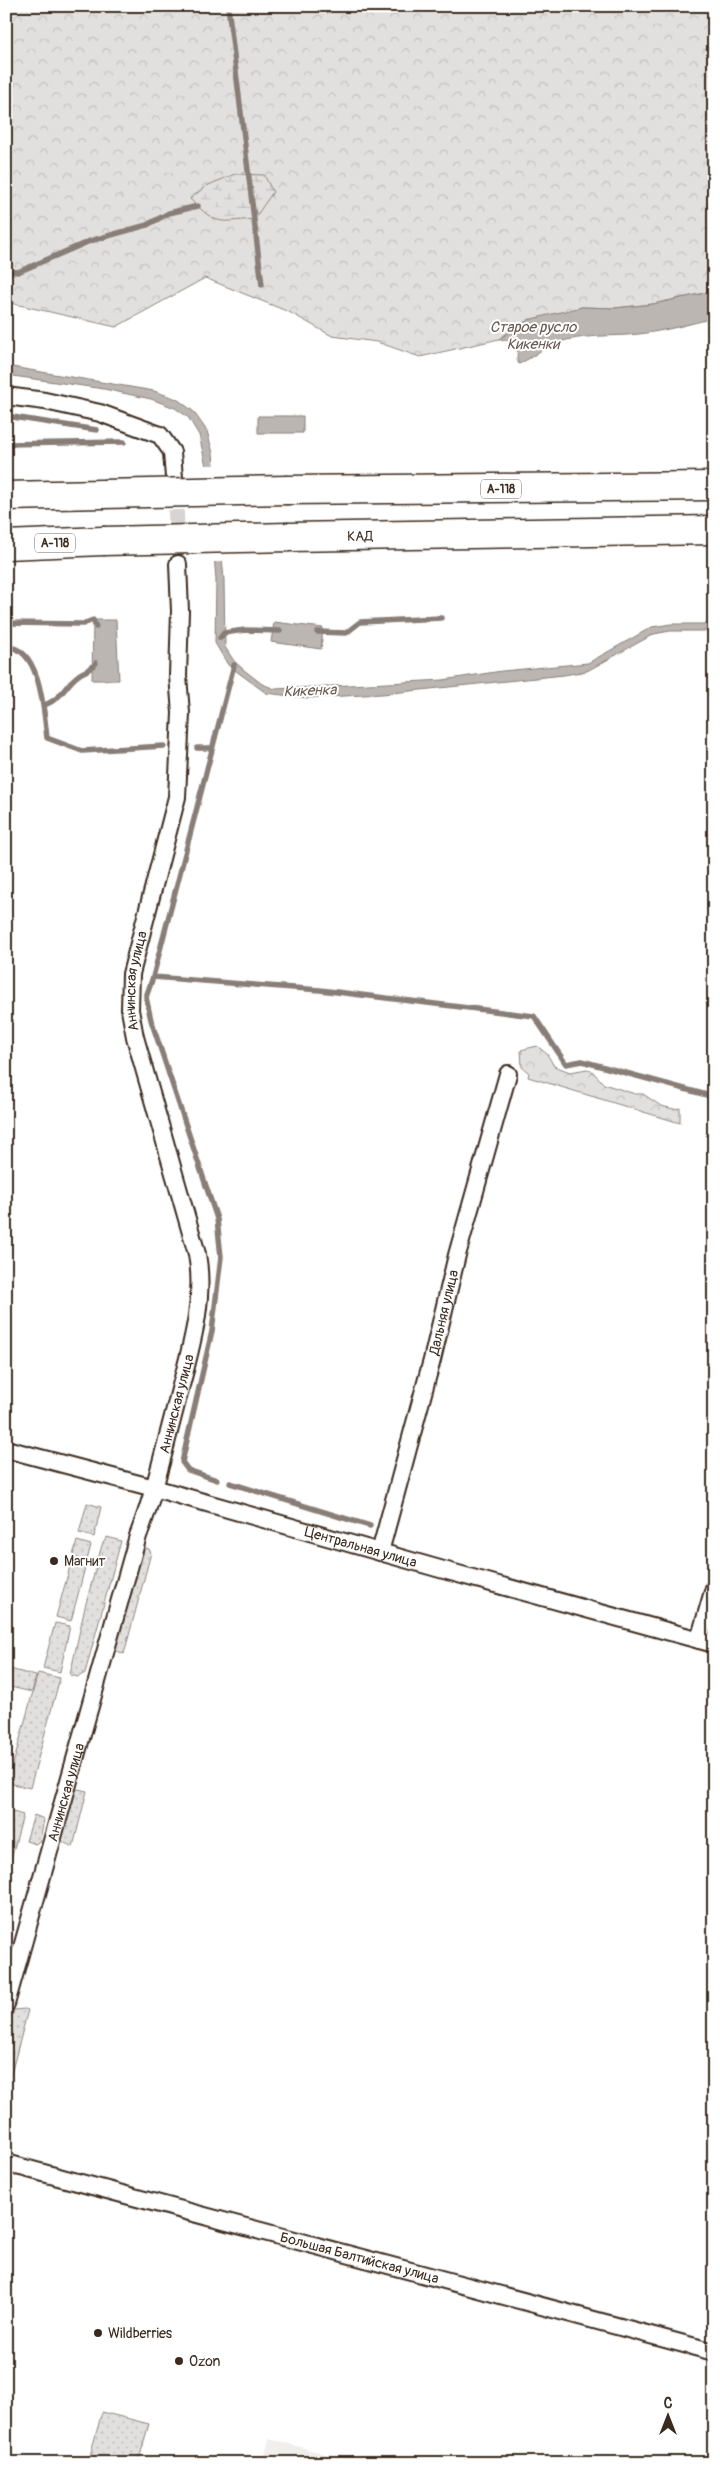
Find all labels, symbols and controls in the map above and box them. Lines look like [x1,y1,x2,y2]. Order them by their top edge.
water label: Старое русло Кикенки [490,318,577,354]
road number: А-118 [481,479,521,498]
street label: КАД [347,527,374,545]
road number: А-118 [35,534,75,552]
water label: Кикенка [283,681,338,701]
street label: Аннинская улица [121,929,150,1033]
street label: Дальняя улица [425,1268,462,1357]
street label: Аннинская улица [155,1352,197,1455]
street label: Центральная улица [303,1523,419,1571]
place label: Магнит [64,1553,106,1570]
marker: Магнит [48,1555,60,1567]
street label: Аннинская улица [44,1741,88,1844]
street label: Большая Балтийская улица [278,2228,441,2287]
place label: Wildberries [108,2325,173,2342]
marker: Wildberries [92,2327,104,2339]
place label: Ozon [189,2353,221,2370]
marker: Ozon [173,2355,185,2367]
north arrow [642,2392,692,2442]
text: С [664,2395,673,2412]

